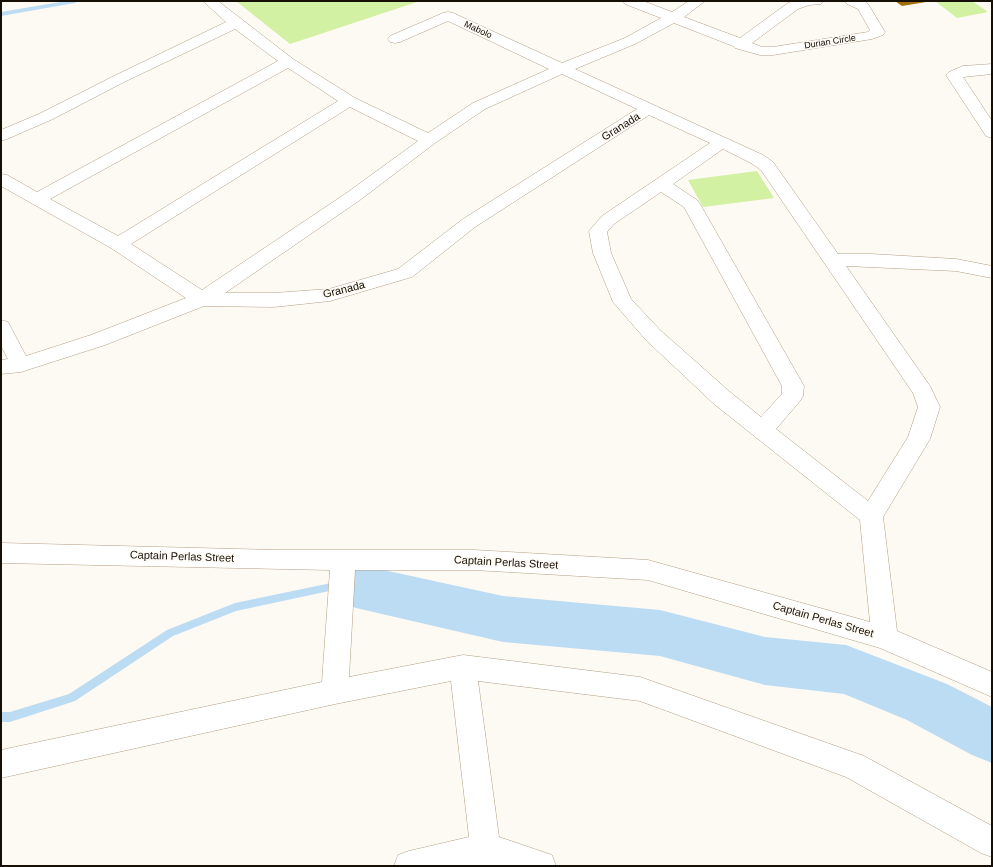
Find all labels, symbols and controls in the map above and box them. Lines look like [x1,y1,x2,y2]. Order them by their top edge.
street label: Mabolo [462,19,494,41]
street label: Durian Circle [803,33,857,51]
street label: Granada [599,110,643,144]
street label: Granada [322,278,366,302]
street label: Captain Perlas Street [130,549,234,565]
street label: Captain Perlas Street [453,554,559,572]
street label: Captain Perlas Street [771,599,875,641]

